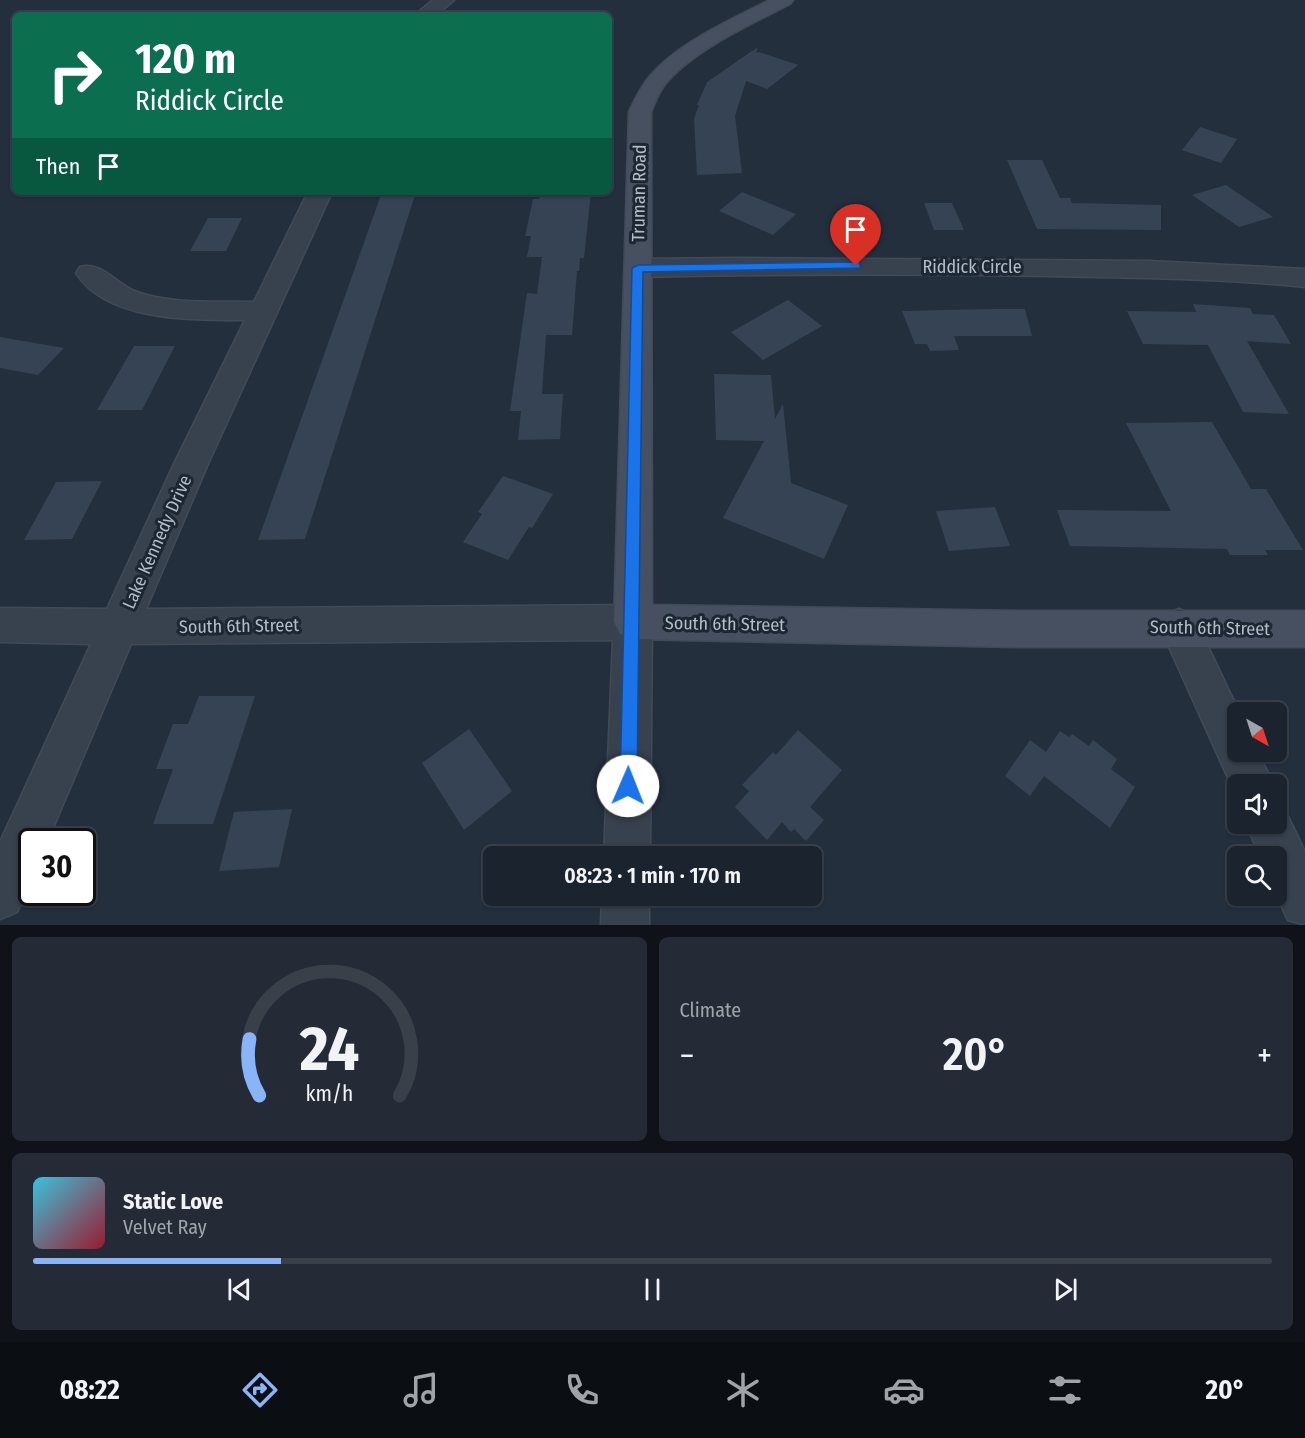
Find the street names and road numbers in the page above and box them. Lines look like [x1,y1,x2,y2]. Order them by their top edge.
street label: Truman Road [627,144,651,242]
street label: Riddick Circle [922,256,1022,278]
street label: Lake Kennedy Drive [118,472,196,612]
street label: South 6th Street [665,612,785,636]
street label: South 6th Street [179,614,299,638]
street label: South 6th Street [1150,616,1270,640]

